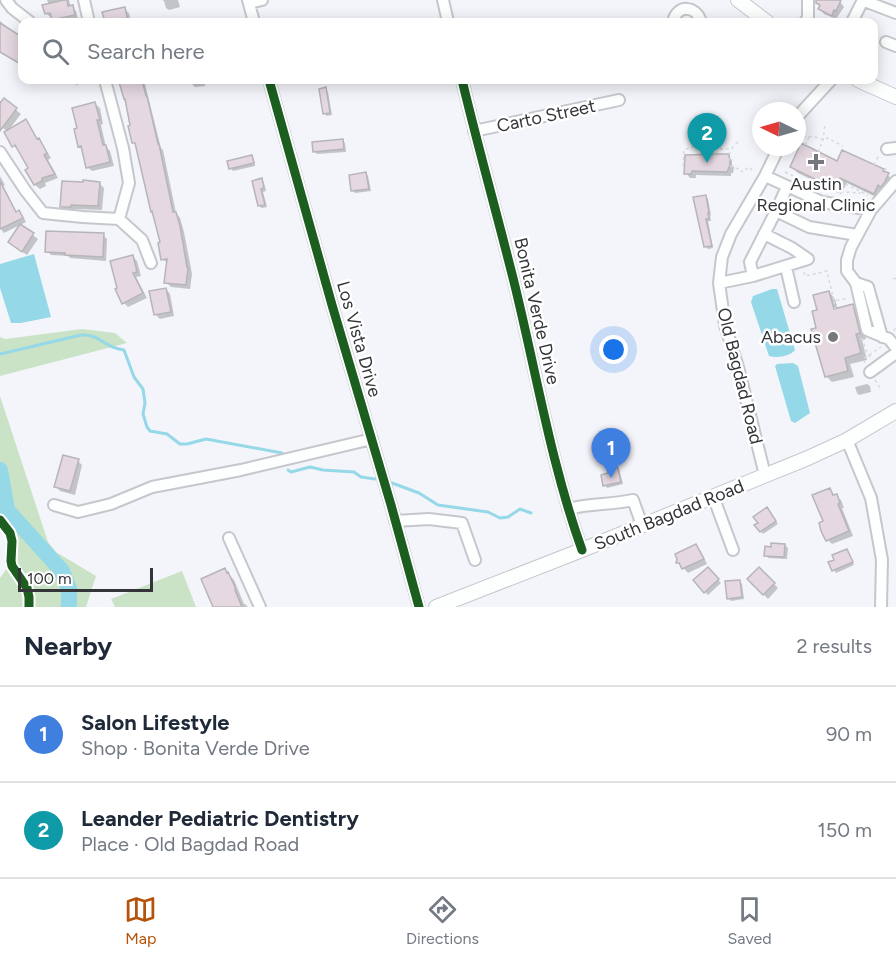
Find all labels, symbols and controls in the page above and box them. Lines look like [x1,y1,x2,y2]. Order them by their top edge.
search box [18,18,878,84]
icon: search [39,35,72,68]
text: Search here [87,38,205,65]
street label: Carto Street [495,95,598,137]
north arrow [752,102,806,156]
pin: 2 [688,114,726,163]
marker: Austin Regional Clinic [807,153,825,171]
place label: Austin Regional Clinic [757,173,876,216]
street label: Bonita Verde Drive [509,235,565,387]
street label: Los Vista Drive [332,278,386,400]
street label: Old Bagdad Road [712,306,768,446]
place label: Abacus [761,326,821,348]
marker: Abacus [826,330,840,344]
your location [599,335,628,364]
pin: 1 [592,428,630,478]
street label: South Bagdad Road [591,475,747,555]
scale bar [18,565,153,592]
text: 100 m [27,569,72,588]
text: Nearby [24,630,112,662]
text: 2 results [796,634,872,658]
text: Salon Lifestyle [81,709,230,736]
text: 1 [39,722,48,746]
text: 90 m [826,722,872,746]
text: Shop · Bonita Verde Drive [81,736,310,760]
text: Leander Pediatric Dentistry [81,805,359,832]
text: 2 [38,818,49,842]
text: 150 m [817,818,872,842]
text: Place · Old Bagdad Road [81,832,299,856]
tab: Map [124,893,157,948]
tab: Directions [406,893,479,948]
tab: Saved [728,893,772,948]

